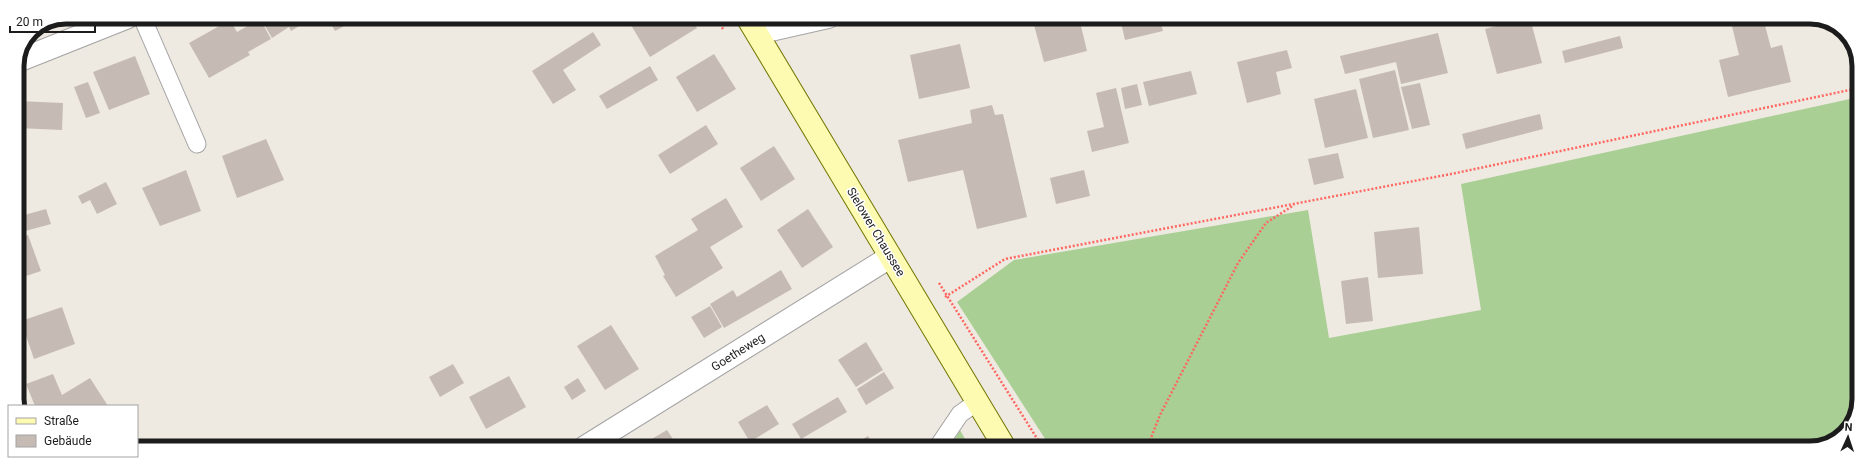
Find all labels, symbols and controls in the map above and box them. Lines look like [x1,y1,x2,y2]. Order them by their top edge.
scale bar [10,8,95,34]
text: 20 m [16,15,43,29]
street label: Sielower Chaussee [844,185,908,279]
street label: Goetheweg [709,330,767,374]
legend [8,405,138,457]
text: Straße [44,414,79,428]
north arrow [1828,417,1868,457]
text: N [1844,421,1853,434]
text: Gebäude [44,434,92,448]

